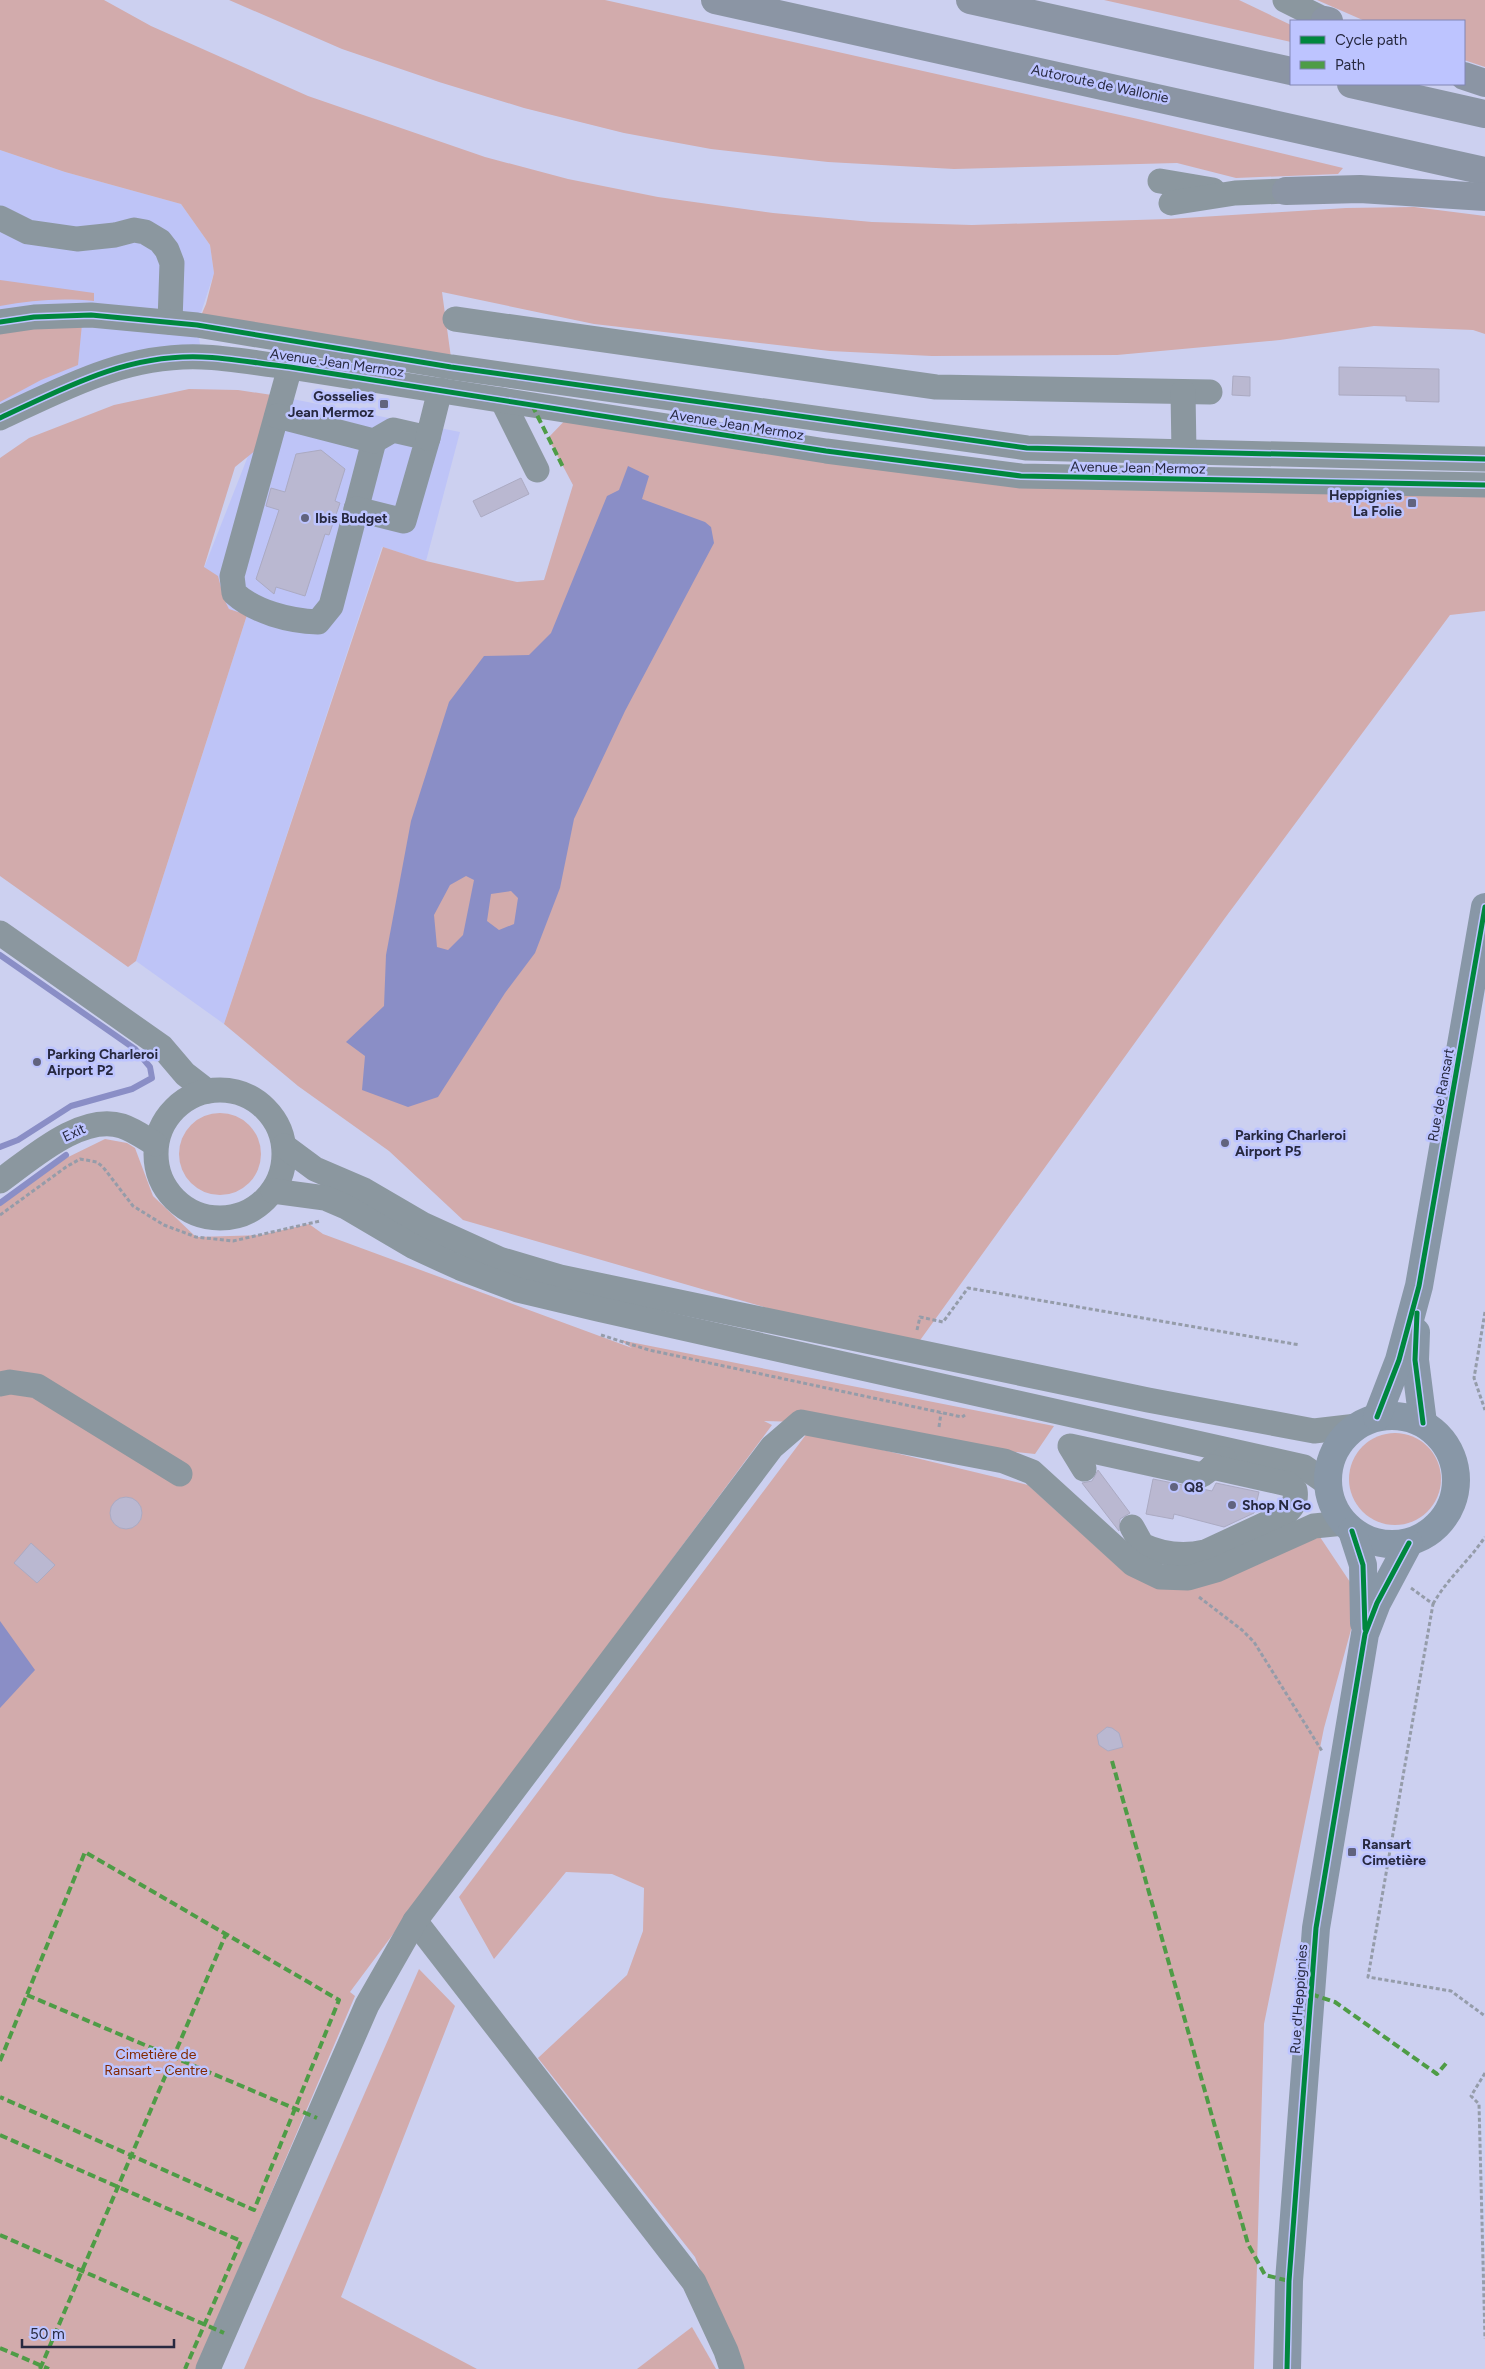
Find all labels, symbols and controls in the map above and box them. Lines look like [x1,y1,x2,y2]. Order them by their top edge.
legend [1290,20,1465,85]
text: Cycle path [1335,31,1407,49]
text: Path [1335,56,1365,74]
street label: Autoroute de Wallonie [1030,61,1171,107]
street label: Avenue Jean Mermoz [269,345,405,381]
place label: Gosselies Jean Mermoz [288,388,374,421]
marker: Gosselies Jean Mermoz [378,398,390,410]
street label: Avenue Jean Mermoz [669,406,805,444]
street label: Avenue Jean Mermoz [1070,458,1206,478]
place label: Heppignies La Folie [1329,487,1402,520]
marker: Heppignies La Folie [1406,497,1418,509]
place label: Ibis Budget [315,510,388,527]
marker: Ibis Budget [299,512,311,524]
place label: Parking Charleroi Airport P2 [47,1046,158,1079]
street label: Rue de Ransart [1424,1047,1458,1143]
marker: Parking Charleroi Airport P2 [31,1056,43,1068]
street label: Exit [60,1120,88,1146]
place label: Parking Charleroi Airport P5 [1235,1127,1346,1160]
marker: Parking Charleroi Airport P5 [1219,1137,1231,1149]
place label: Q8 [1184,1479,1204,1496]
marker: Q8 [1168,1481,1180,1493]
place label: Shop N Go [1242,1497,1311,1514]
marker: Shop N Go [1226,1499,1238,1511]
place label: Ransart Cimetière [1362,1836,1426,1869]
marker: Ransart Cimetière [1346,1846,1358,1858]
street label: Rue d'Heppignies [1287,1943,1311,2055]
park label: Cimetière de Ransart - Centre [104,2046,208,2079]
scale bar [22,2316,175,2348]
text: 50 m [30,2325,65,2343]

